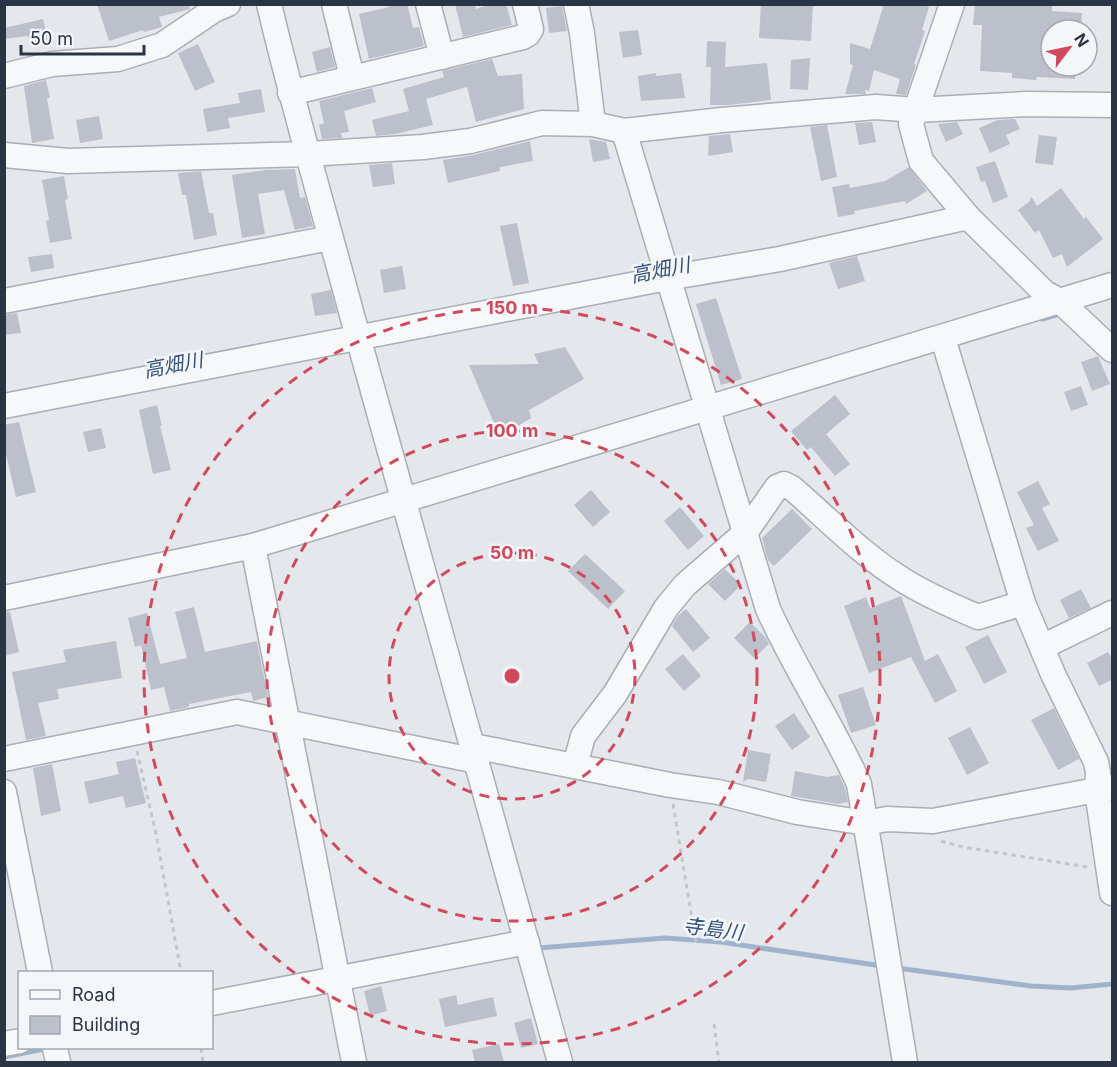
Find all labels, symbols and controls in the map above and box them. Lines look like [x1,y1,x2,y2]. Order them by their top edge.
scale bar [21,18,144,56]
north arrow [1039,18,1099,78]
text: 50 m [30,28,73,49]
text: N [1070,30,1093,51]
water label: 高畑川 [628,252,694,288]
text: 150 m [486,297,538,318]
water label: 高畑川 [141,347,207,383]
text: 100 m [486,420,538,441]
text: 50 m [490,542,534,563]
centre of rings [502,666,522,686]
water label: 寺島川 [682,913,746,945]
legend [18,971,213,1049]
text: Road [72,984,115,1005]
text: Building [72,1014,140,1035]

